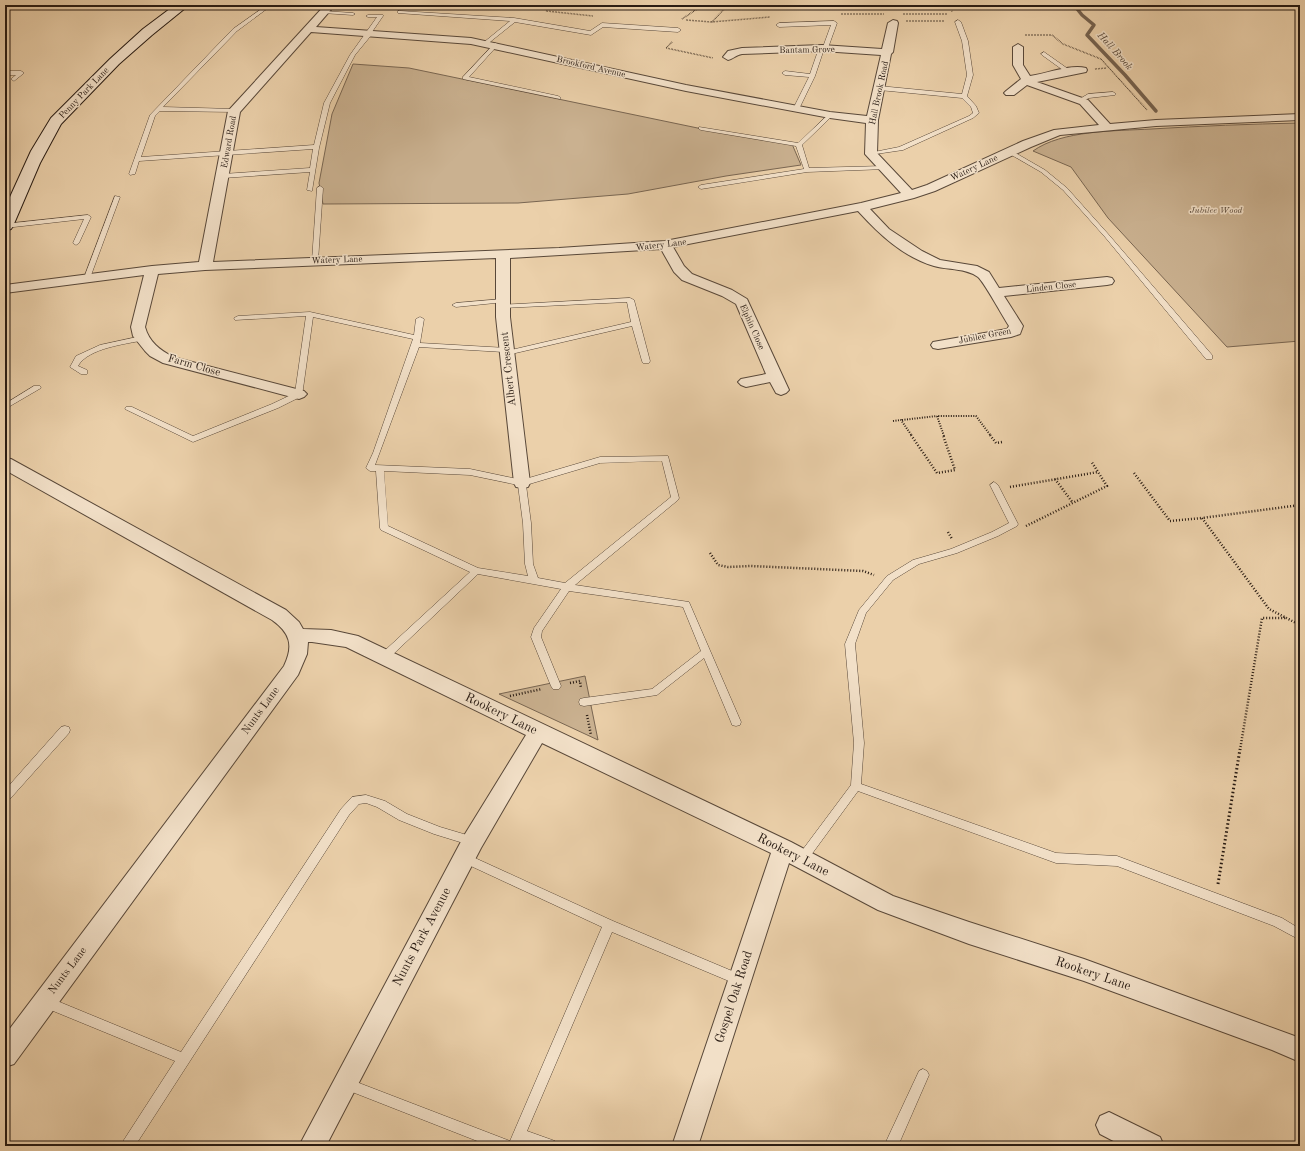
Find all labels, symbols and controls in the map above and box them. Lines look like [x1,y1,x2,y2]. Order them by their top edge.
water label: Hall Brook [1095,29,1135,72]
street label: Bantam Grove [779,45,835,55]
street label: Brookford Avenue [556,55,626,79]
street label: Hall Brook Road [868,60,890,126]
street label: Penny Park Lane [57,66,111,120]
street label: Edward Road [220,115,238,169]
street label: Watery Lane [949,153,999,183]
park label: Jubilee Wood [1190,206,1243,215]
street label: Watery Lane [635,237,687,253]
street label: Watery Lane [311,255,363,265]
street label: Linden Close [1025,280,1077,294]
street label: Elphin Close [738,303,766,351]
street label: Jubilee Green [958,326,1012,345]
street label: Albert Crescent [500,331,518,407]
street label: Farm Close [166,353,222,379]
street label: Nunts Lane [240,685,282,737]
street label: Rookery Lane [463,691,539,737]
street label: Rookery Lane [755,831,831,879]
street label: Nunts Park Avenue [391,886,453,988]
street label: Nunts Lane [47,945,89,997]
street label: Gospel Oak Road [713,949,755,1045]
street label: Rookery Lane [1054,955,1132,993]

